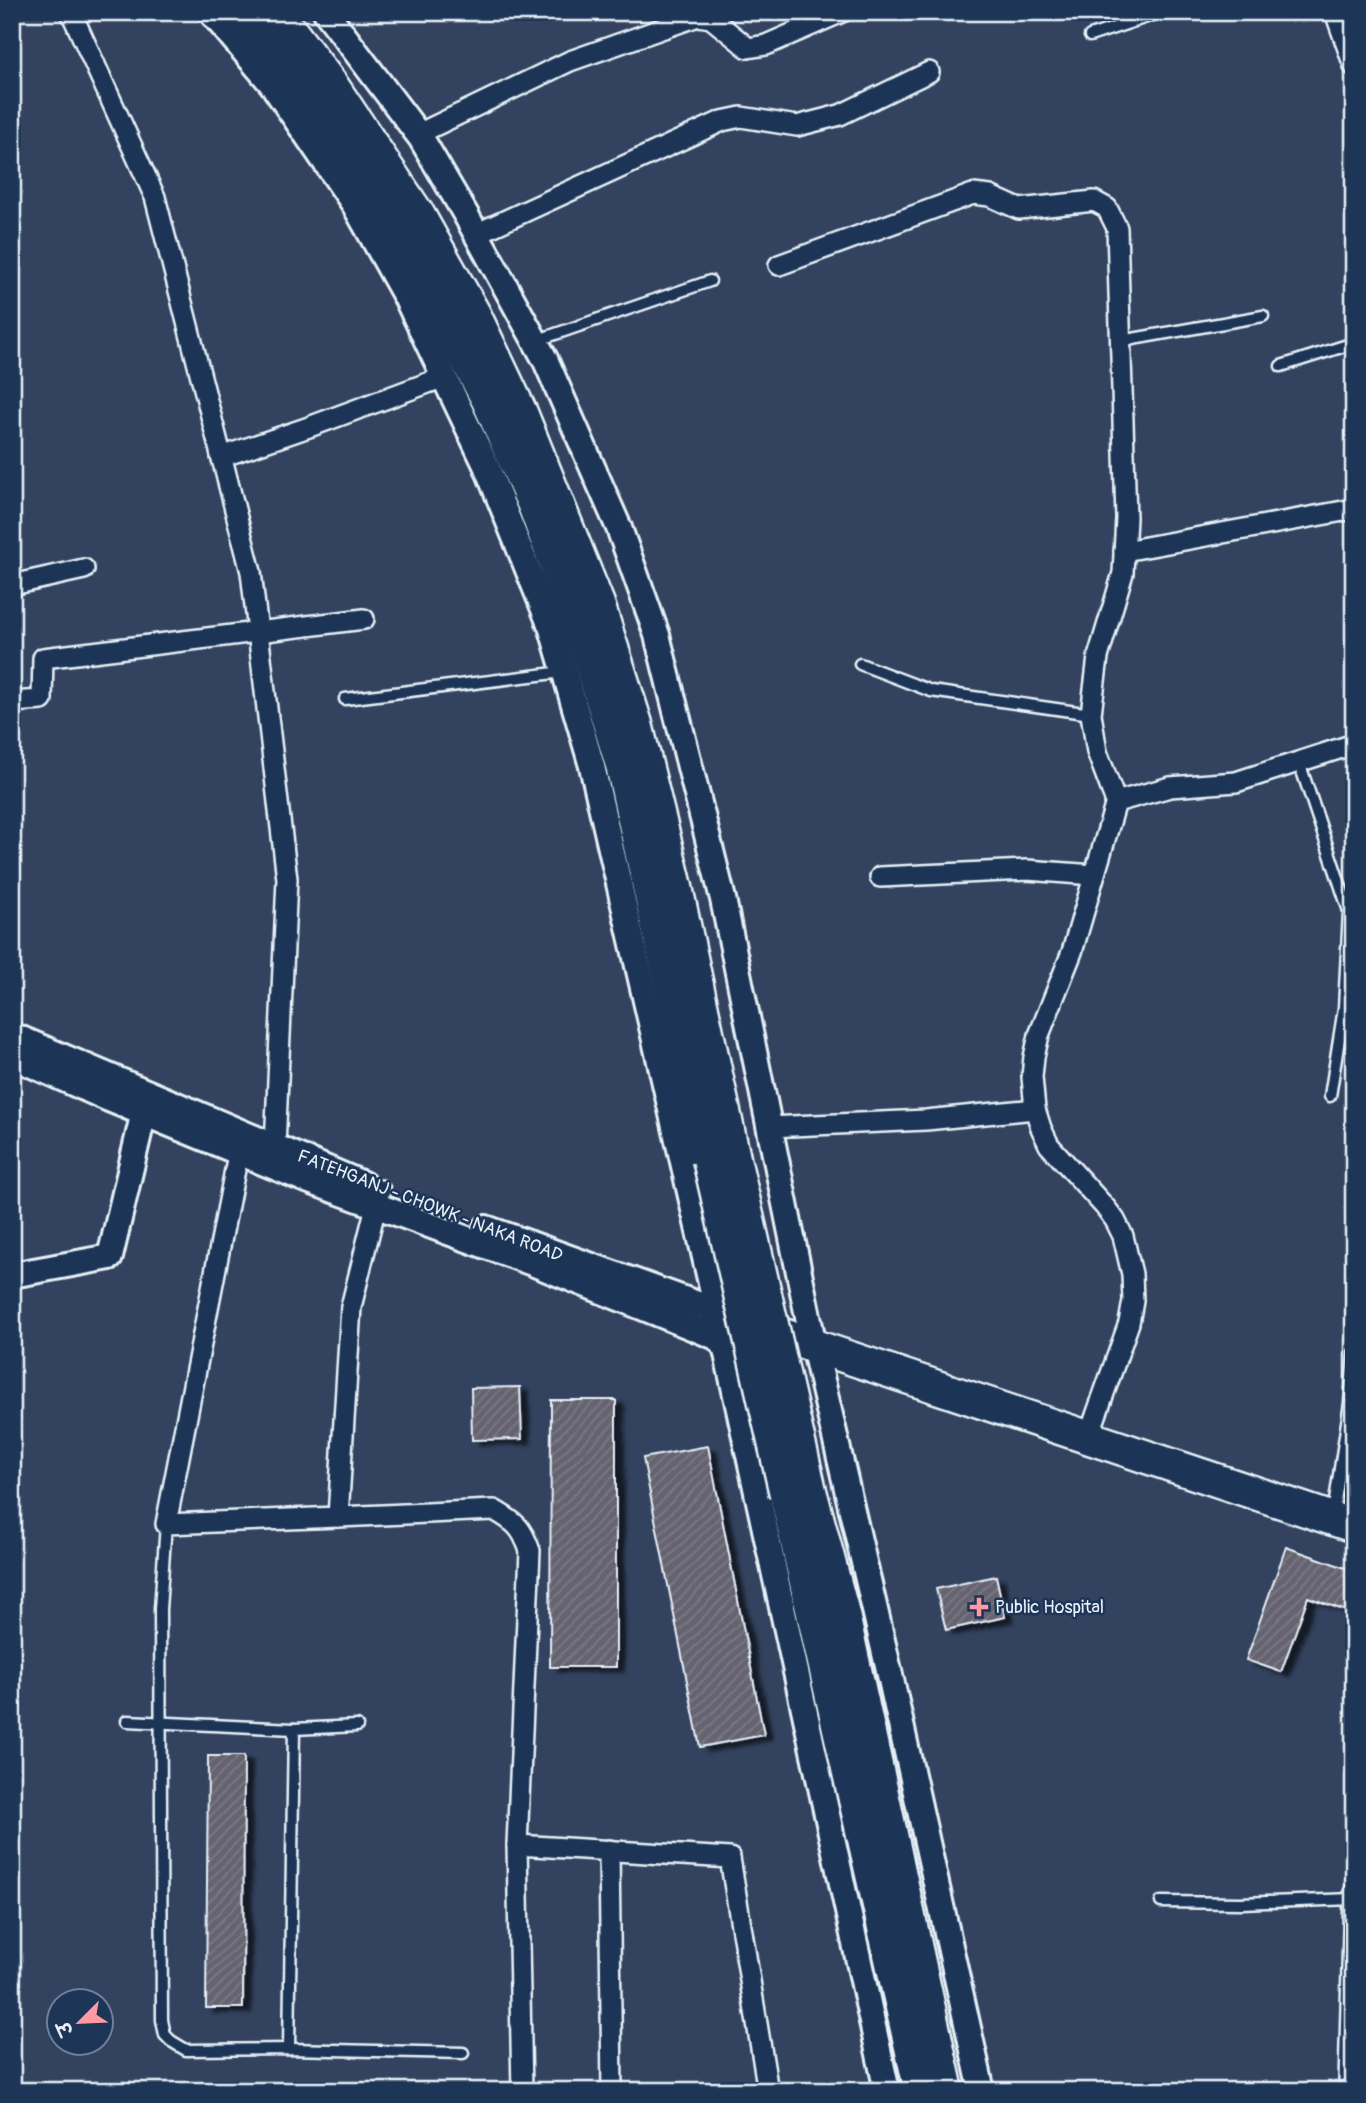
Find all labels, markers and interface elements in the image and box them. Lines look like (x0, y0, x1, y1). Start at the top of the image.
street label: FATEHGANJ - CHOWK - NAKA ROAD (294, 1145, 566, 1267)
place label: Public Hospital (995, 1596, 1104, 1619)
marker: Public Hospital (969, 1597, 989, 1617)
north arrow (46, 1988, 116, 2058)
text: उ (51, 2016, 80, 2041)

